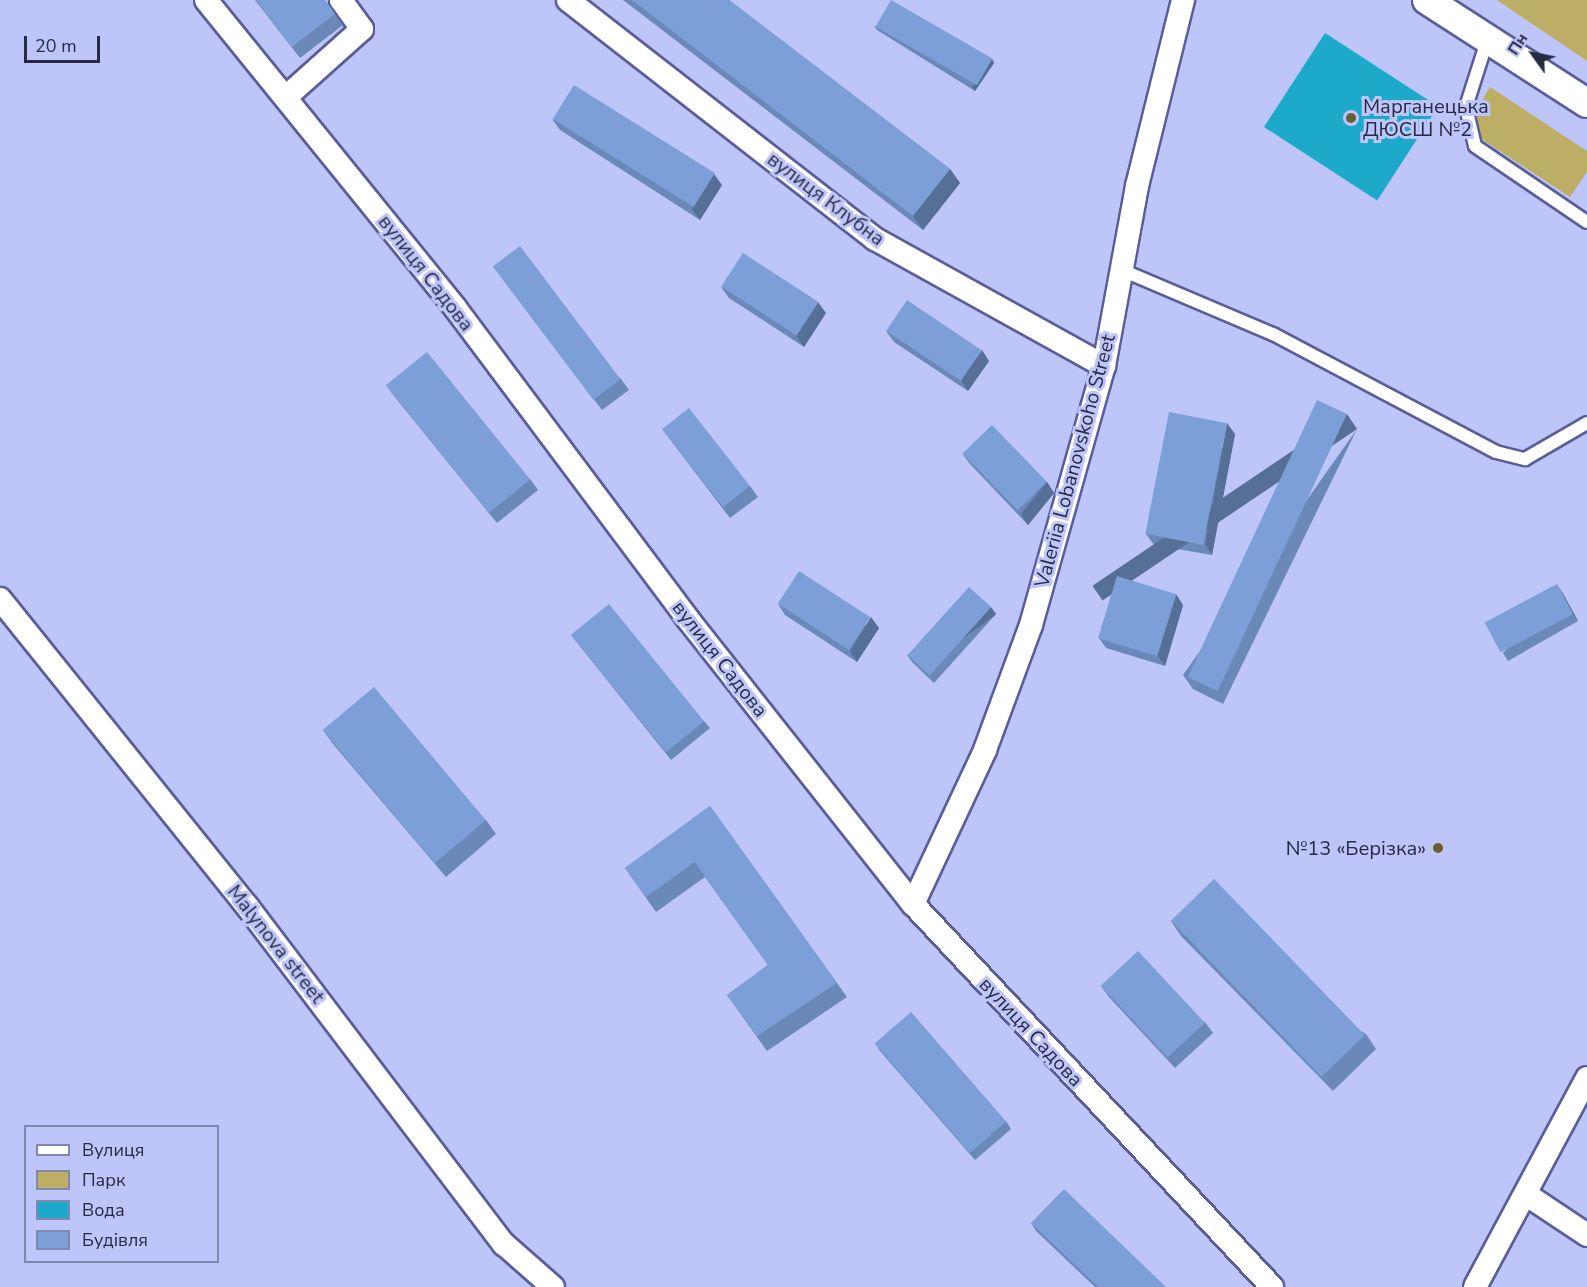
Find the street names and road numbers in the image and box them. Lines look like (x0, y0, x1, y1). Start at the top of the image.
street label: вулиця Клубна (763, 147, 889, 251)
street label: вулиця Садова (373, 210, 479, 336)
street label: Valeriia Lobanovskoho Street (1030, 332, 1120, 590)
street label: вулиця Садова (667, 596, 773, 722)
street label: Malynova street (222, 880, 330, 1008)
street label: вулиця Садова (974, 972, 1088, 1092)

